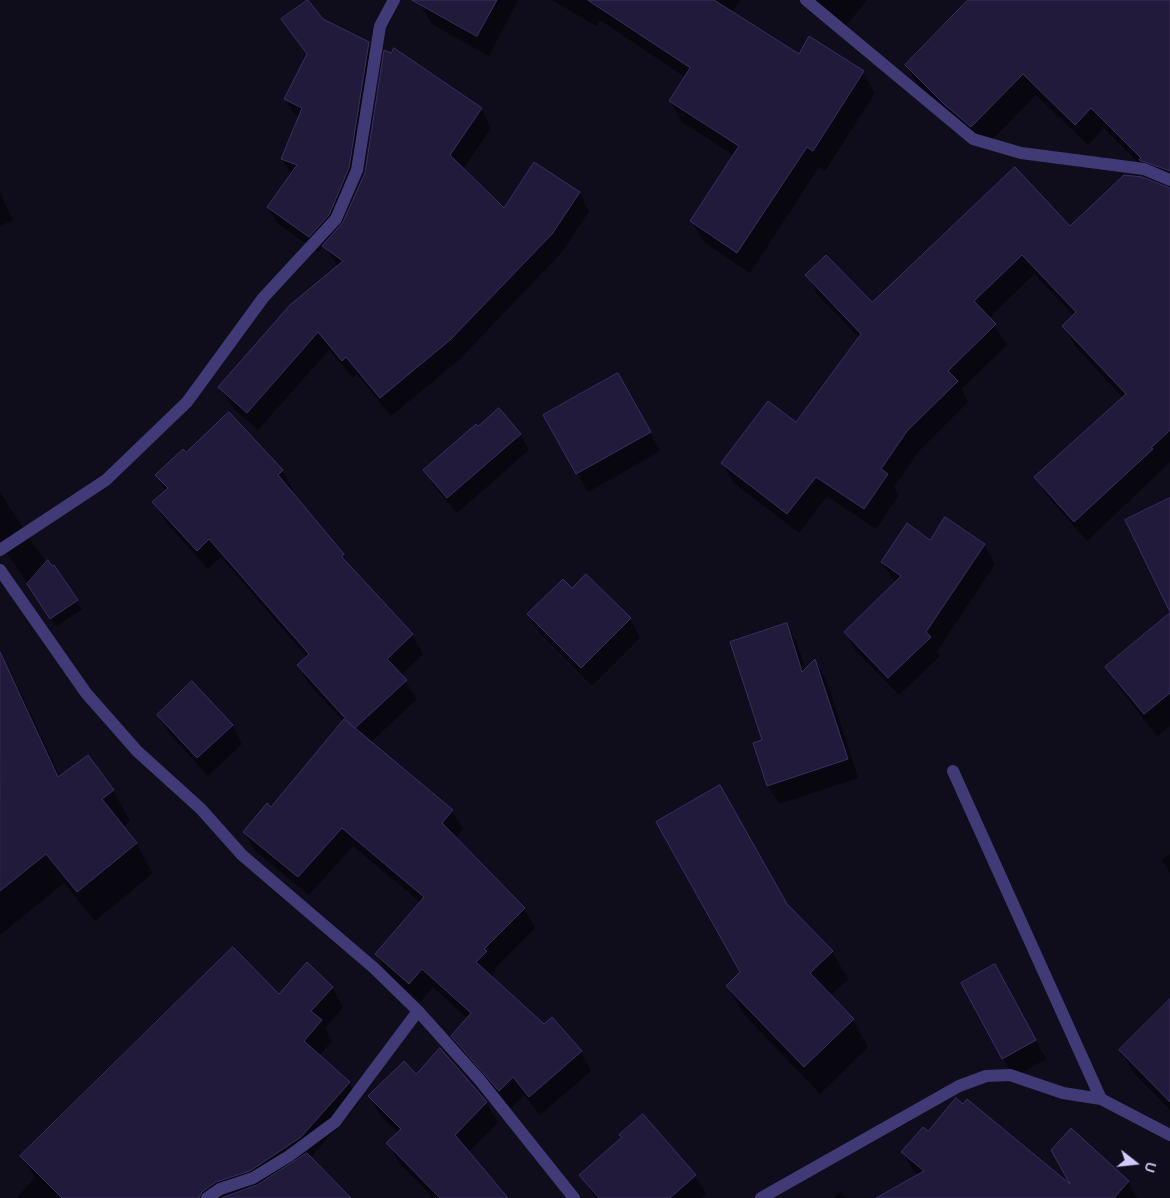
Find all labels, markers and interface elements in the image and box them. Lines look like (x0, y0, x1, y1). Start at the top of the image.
north arrow (1110, 1138, 1160, 1188)
text: U (1139, 1160, 1160, 1175)

